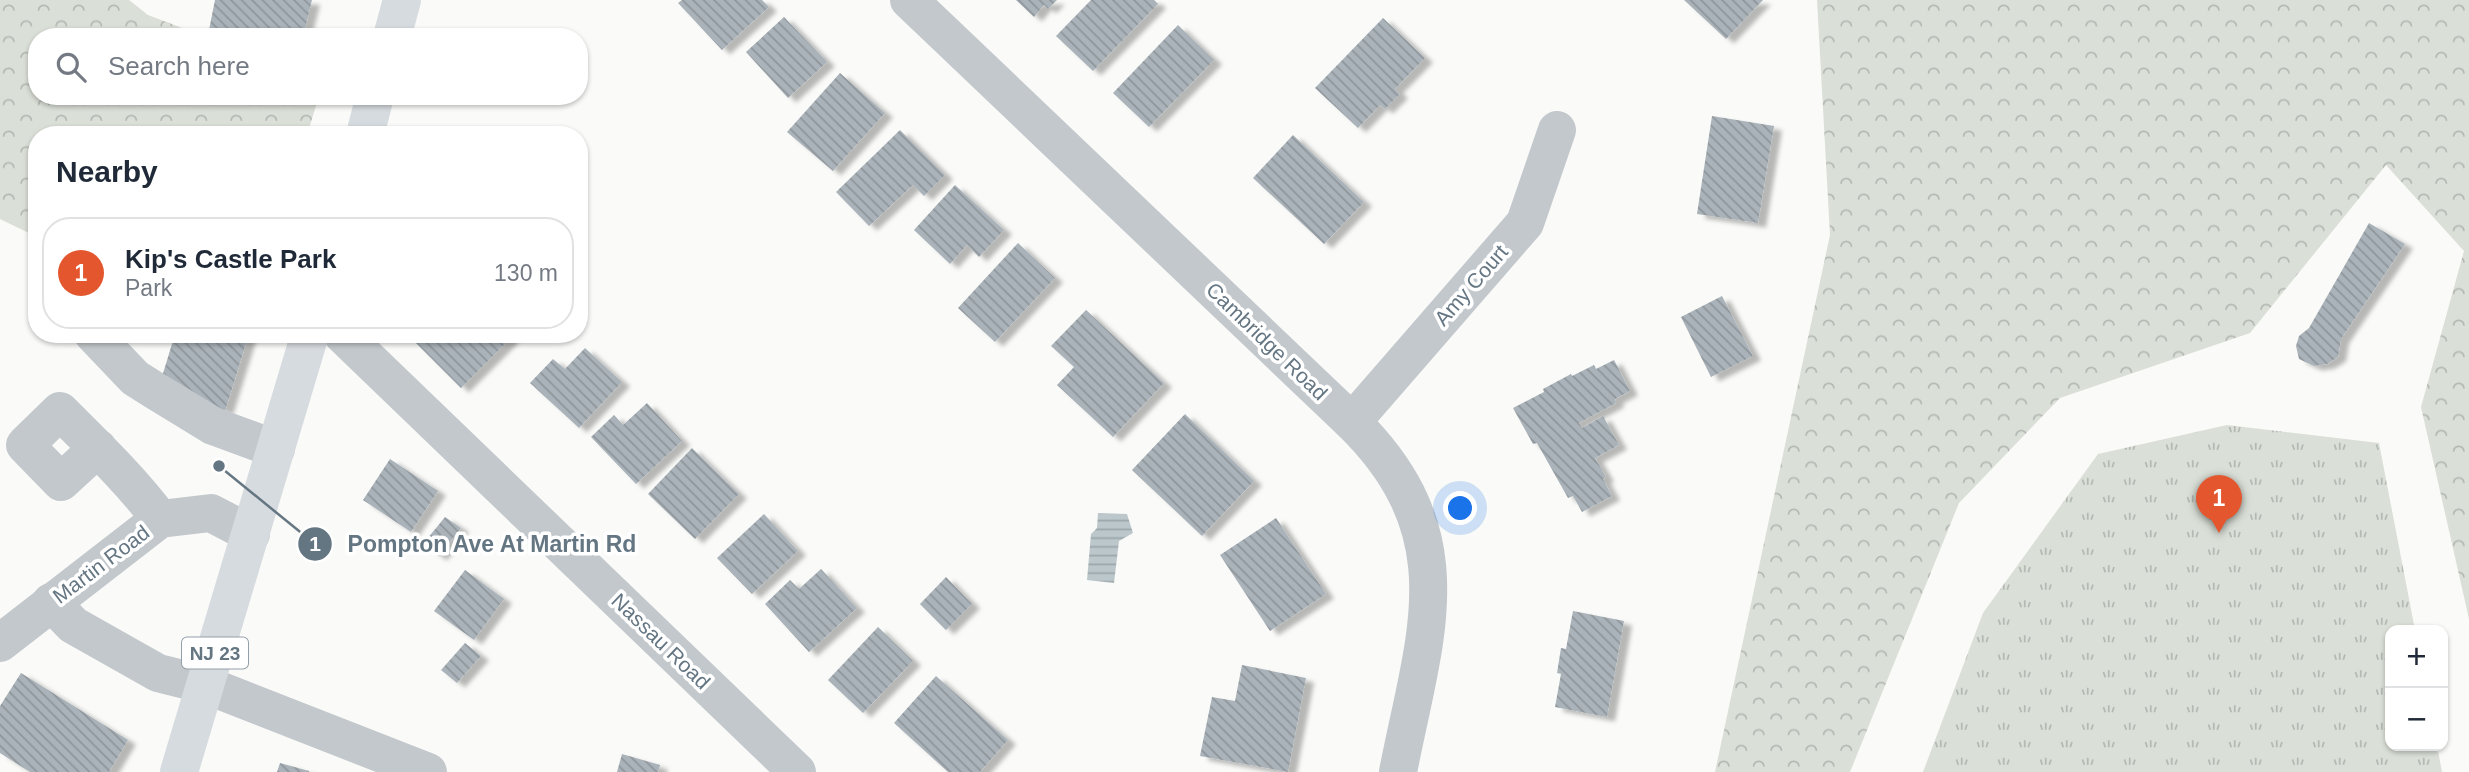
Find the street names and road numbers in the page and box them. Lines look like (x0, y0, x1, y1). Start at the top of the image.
street label: Amy Court (1430, 240, 1512, 330)
street label: Cambridge Road (1202, 278, 1332, 404)
street label: Martin Road (48, 520, 154, 608)
street label: Nassau Road (607, 589, 715, 693)
road number: NJ 23 (182, 638, 248, 668)

